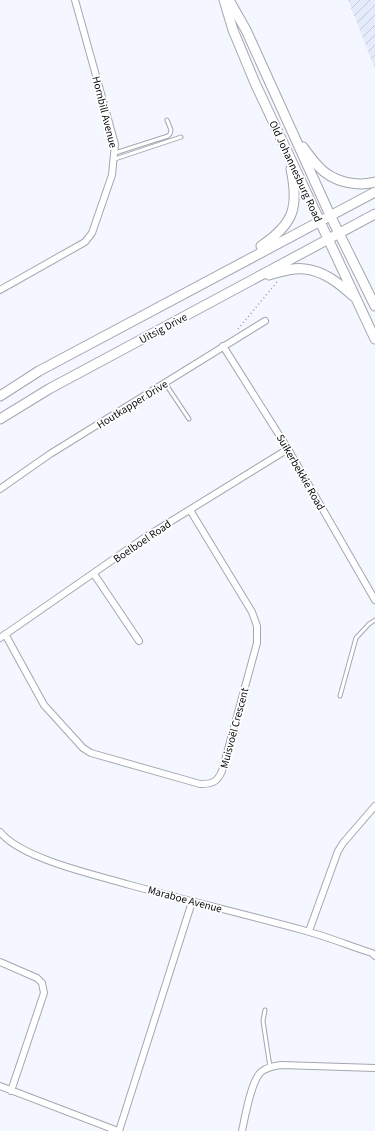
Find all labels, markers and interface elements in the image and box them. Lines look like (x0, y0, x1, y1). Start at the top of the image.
street label: Hornbill Avenue (88, 75, 121, 150)
street label: Old Johannesburg Road (265, 118, 326, 224)
street label: Uitsig Drive (137, 309, 190, 347)
street label: Houtkapper Drive (94, 376, 171, 432)
street label: Suikerbekkie Road (273, 431, 328, 513)
street label: Boelboel Road (110, 517, 174, 566)
street label: Muisvoël Crescent (217, 686, 253, 770)
street label: Maraboe Avenue (146, 882, 224, 917)

